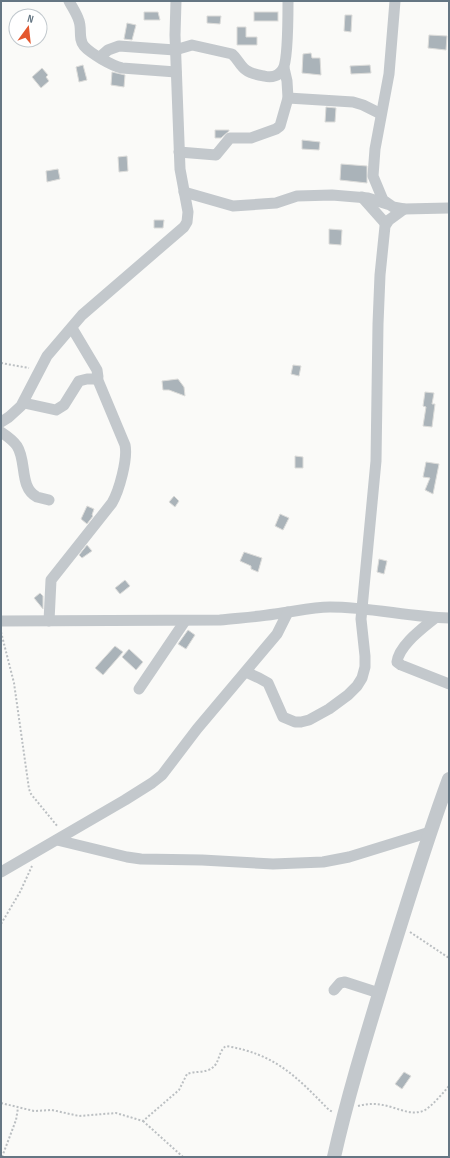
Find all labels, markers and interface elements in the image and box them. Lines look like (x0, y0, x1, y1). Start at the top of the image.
north arrow (8, 8, 48, 48)
text: N (26, 12, 35, 26)

